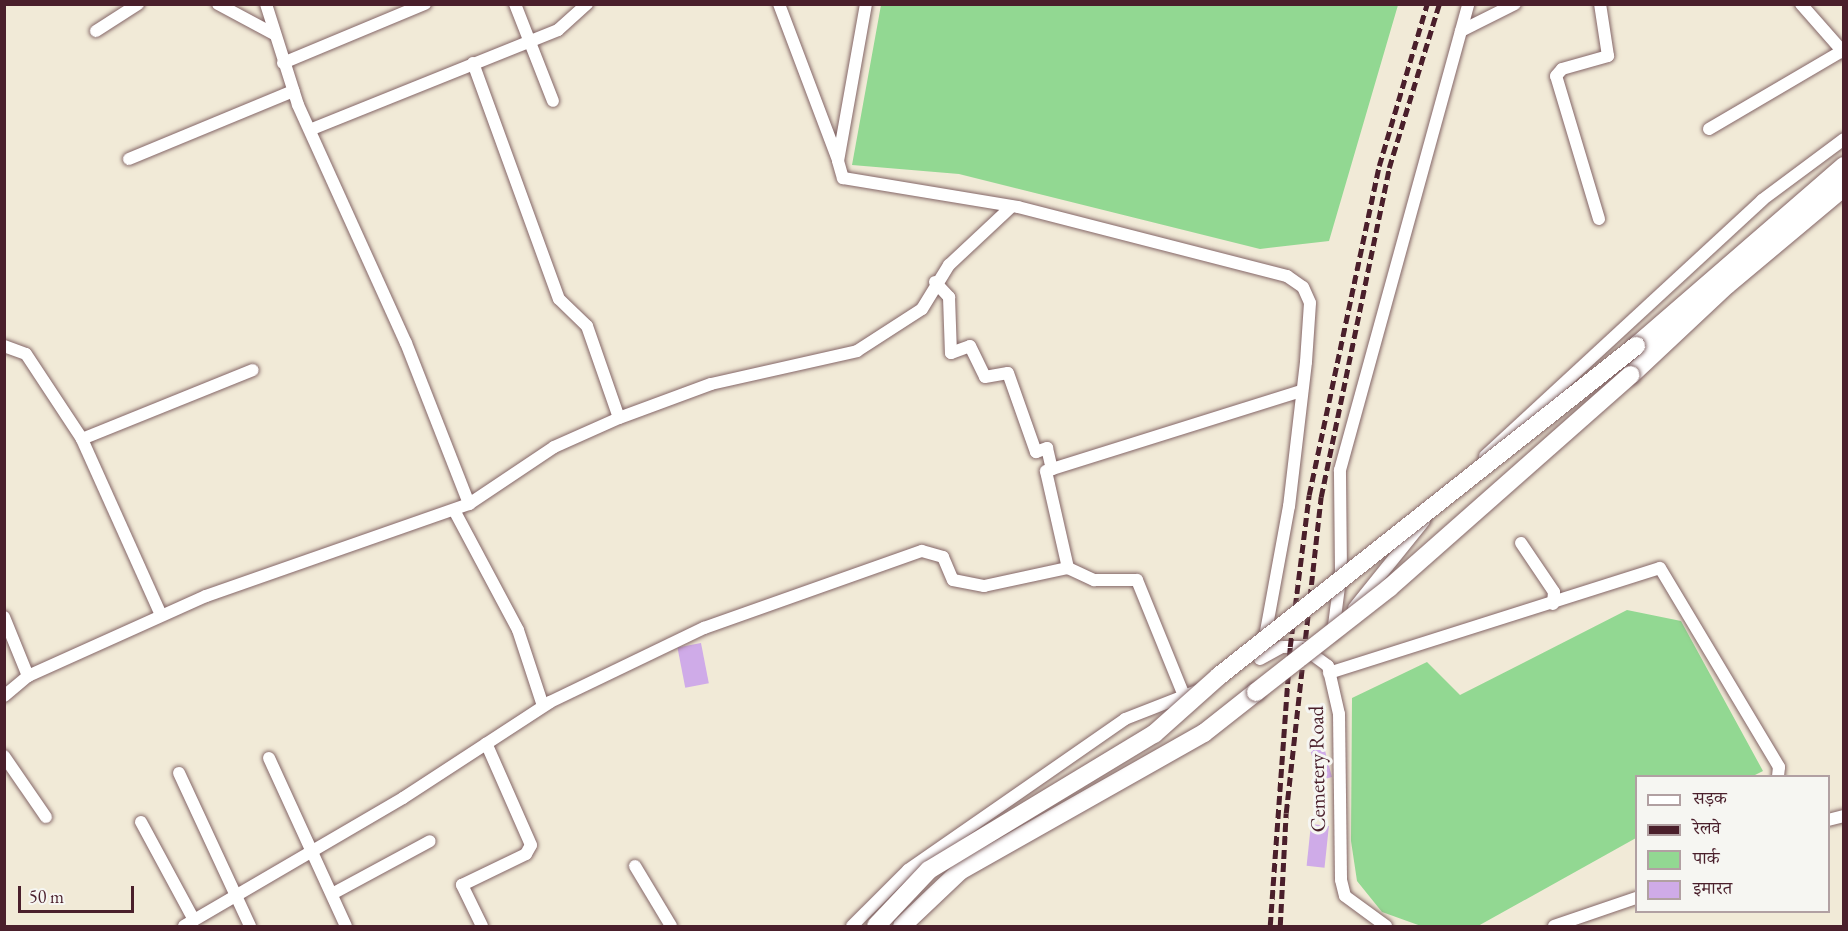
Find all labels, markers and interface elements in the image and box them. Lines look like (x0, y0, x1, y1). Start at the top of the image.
street label: Cemetery Road (1303, 705, 1331, 833)
legend (1635, 775, 1830, 913)
text: सड़क (1693, 786, 1727, 809)
text: रेलवे (1693, 816, 1721, 839)
text: पार्क (1693, 846, 1720, 869)
scale bar (21, 874, 136, 912)
text: इमारत (1693, 876, 1732, 899)
text: 50 m (29, 885, 64, 908)

